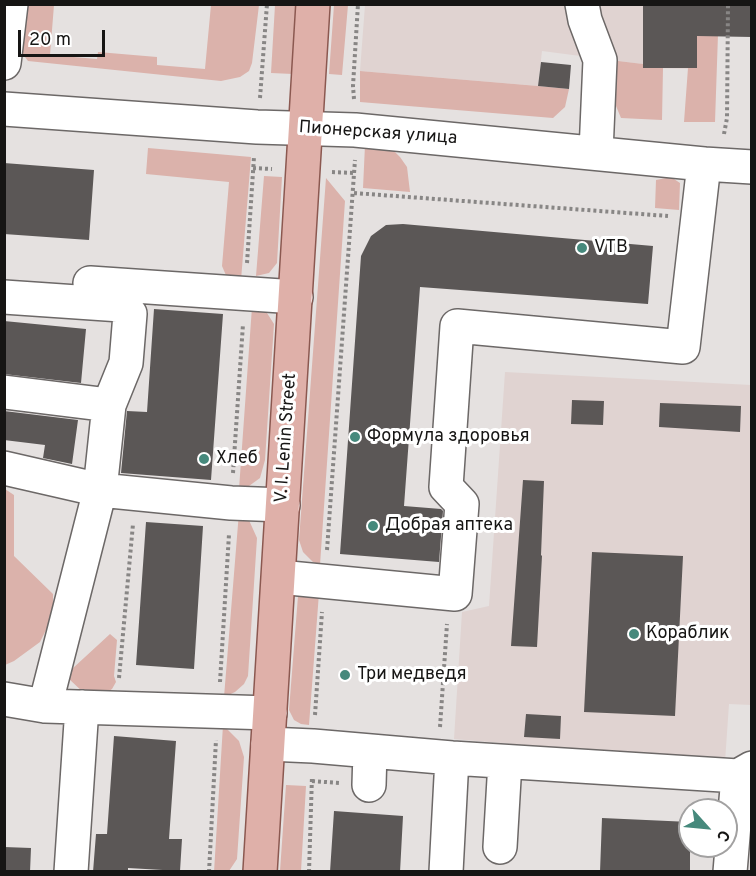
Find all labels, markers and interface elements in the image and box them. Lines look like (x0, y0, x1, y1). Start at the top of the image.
scale bar (21, 18, 108, 56)
text: 20 m (29, 29, 71, 52)
street label: Пионерская улица (298, 118, 458, 150)
place label: VTB (594, 237, 628, 259)
marker: VTB (575, 241, 589, 255)
street label: V. I. Lenin Street (272, 372, 302, 504)
place label: Формула здоровья (367, 426, 530, 448)
marker: Формула здоровья (348, 430, 362, 444)
place label: Хлеб (216, 448, 258, 470)
marker: Хлеб (197, 452, 211, 466)
place label: Добрая аптека (385, 515, 513, 537)
marker: Добрая аптека (366, 519, 380, 533)
place label: Кораблик (646, 623, 730, 645)
marker: Кораблик (627, 627, 641, 641)
place label: Три медведя (357, 664, 467, 686)
marker: Три медведя (338, 668, 352, 682)
north arrow (678, 798, 738, 858)
text: С (711, 826, 733, 844)

